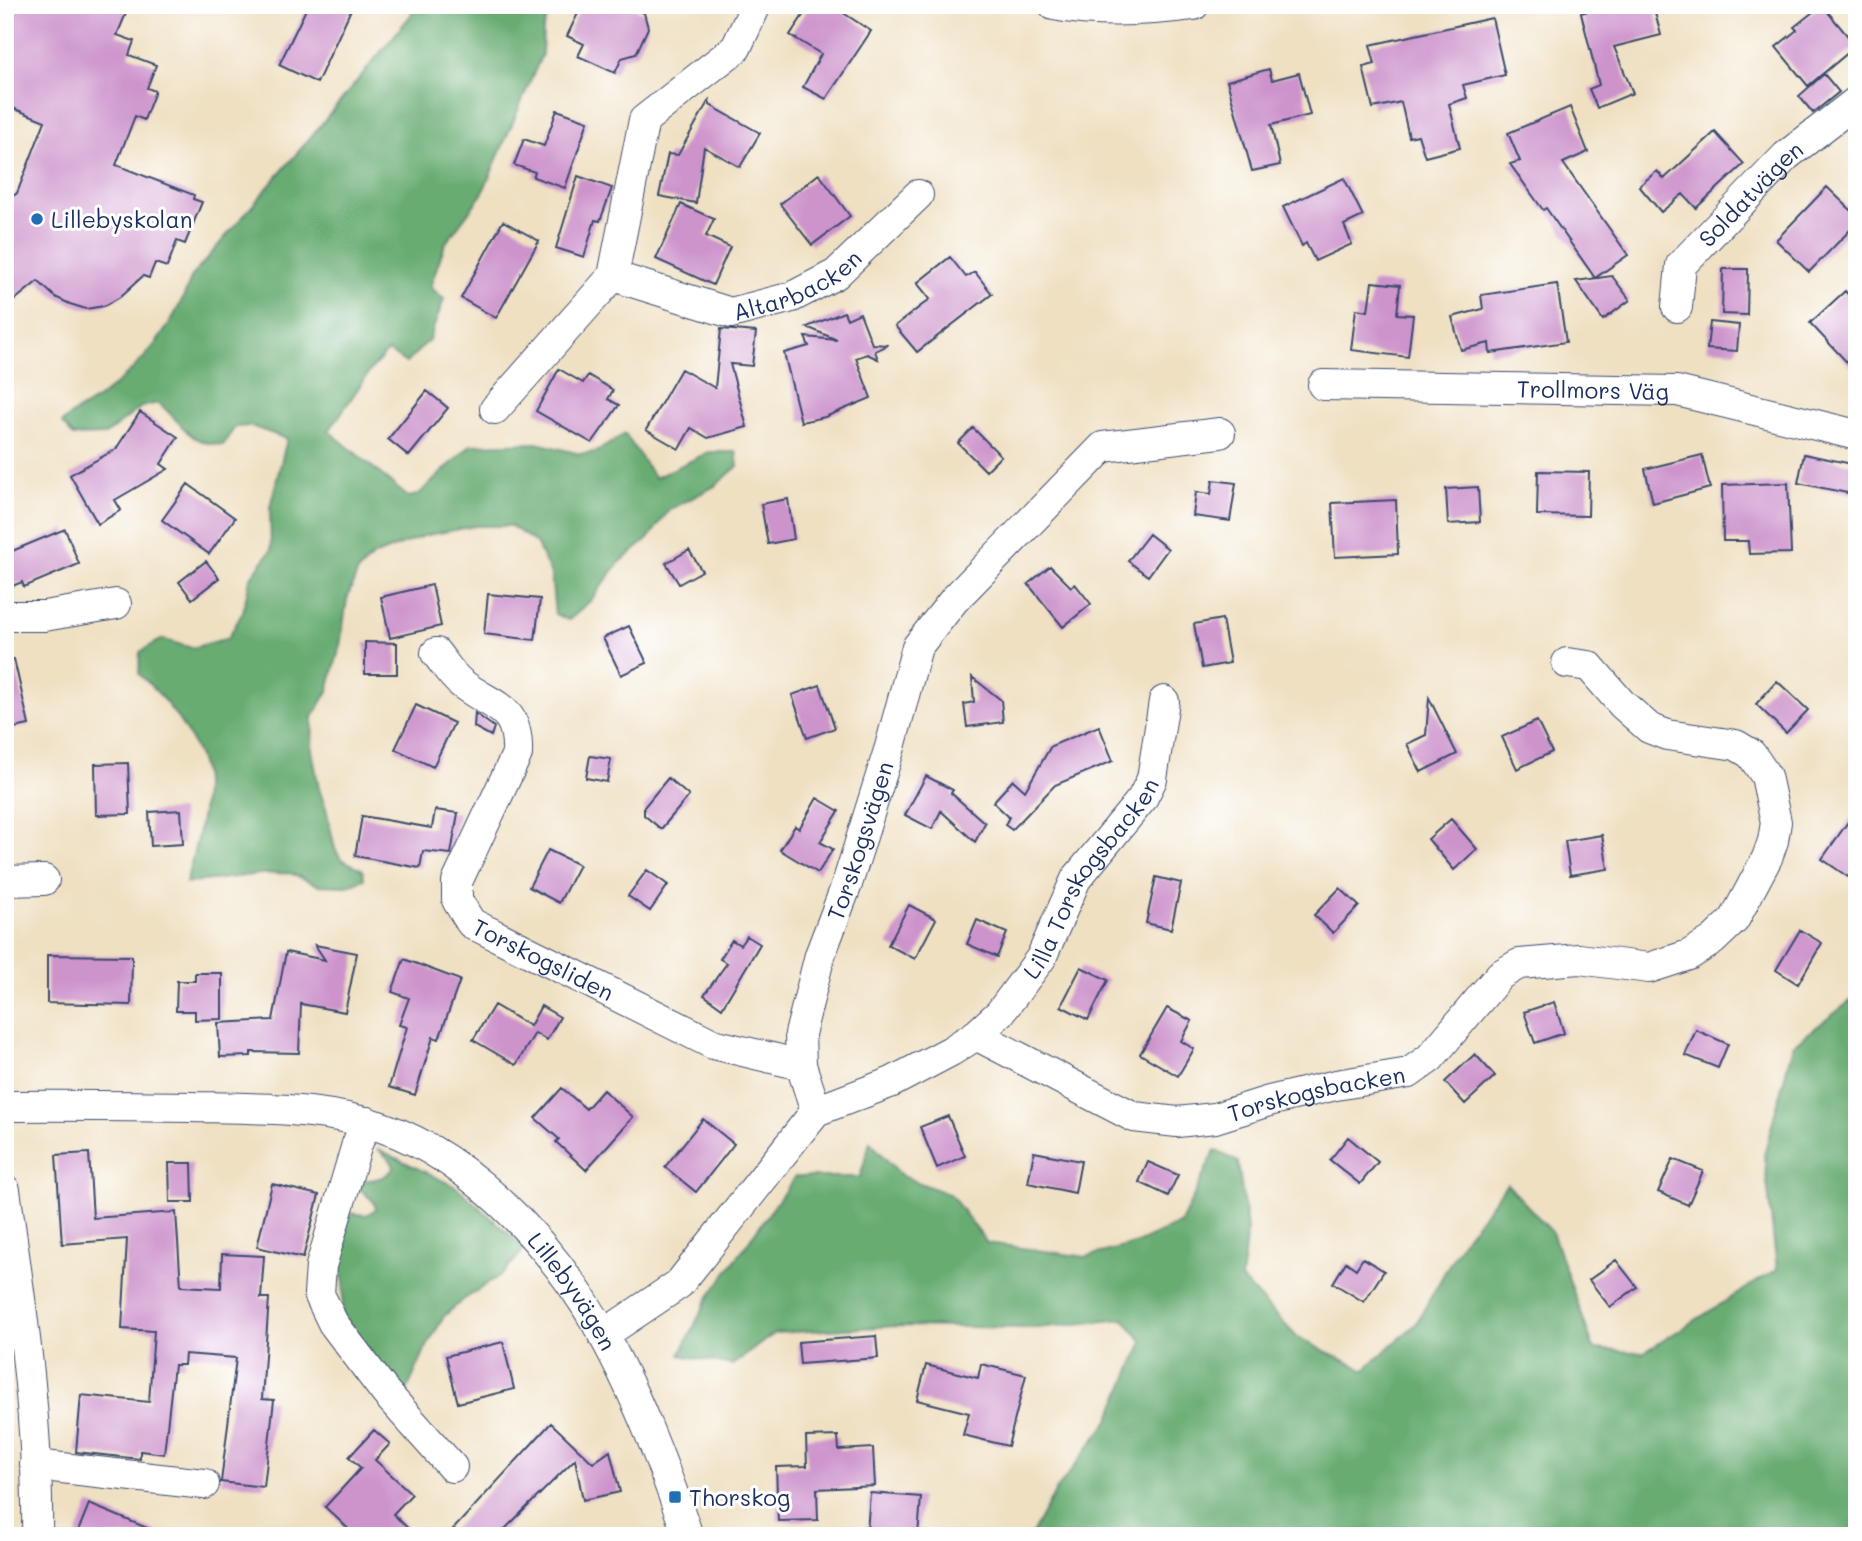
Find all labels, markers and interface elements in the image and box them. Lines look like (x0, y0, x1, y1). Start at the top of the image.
street label: Soldatvägen (1692, 134, 1809, 253)
place label: Lillebyskolan (51, 204, 192, 234)
marker: Lillebyskolan (29, 211, 45, 227)
street label: Altarbacken (730, 243, 868, 327)
street label: Trollmors Väg (1517, 373, 1669, 406)
street label: Torskogsvägen (820, 757, 900, 924)
street label: Lilla Torskogsbacken (1016, 773, 1165, 985)
street label: Torskogsliden (468, 911, 619, 1007)
street label: Torskogsbacken (1224, 1059, 1407, 1128)
street label: Lillebyvägen (521, 1226, 624, 1355)
place label: Thorskog (689, 1482, 790, 1512)
marker: Thorskog (667, 1489, 683, 1505)

